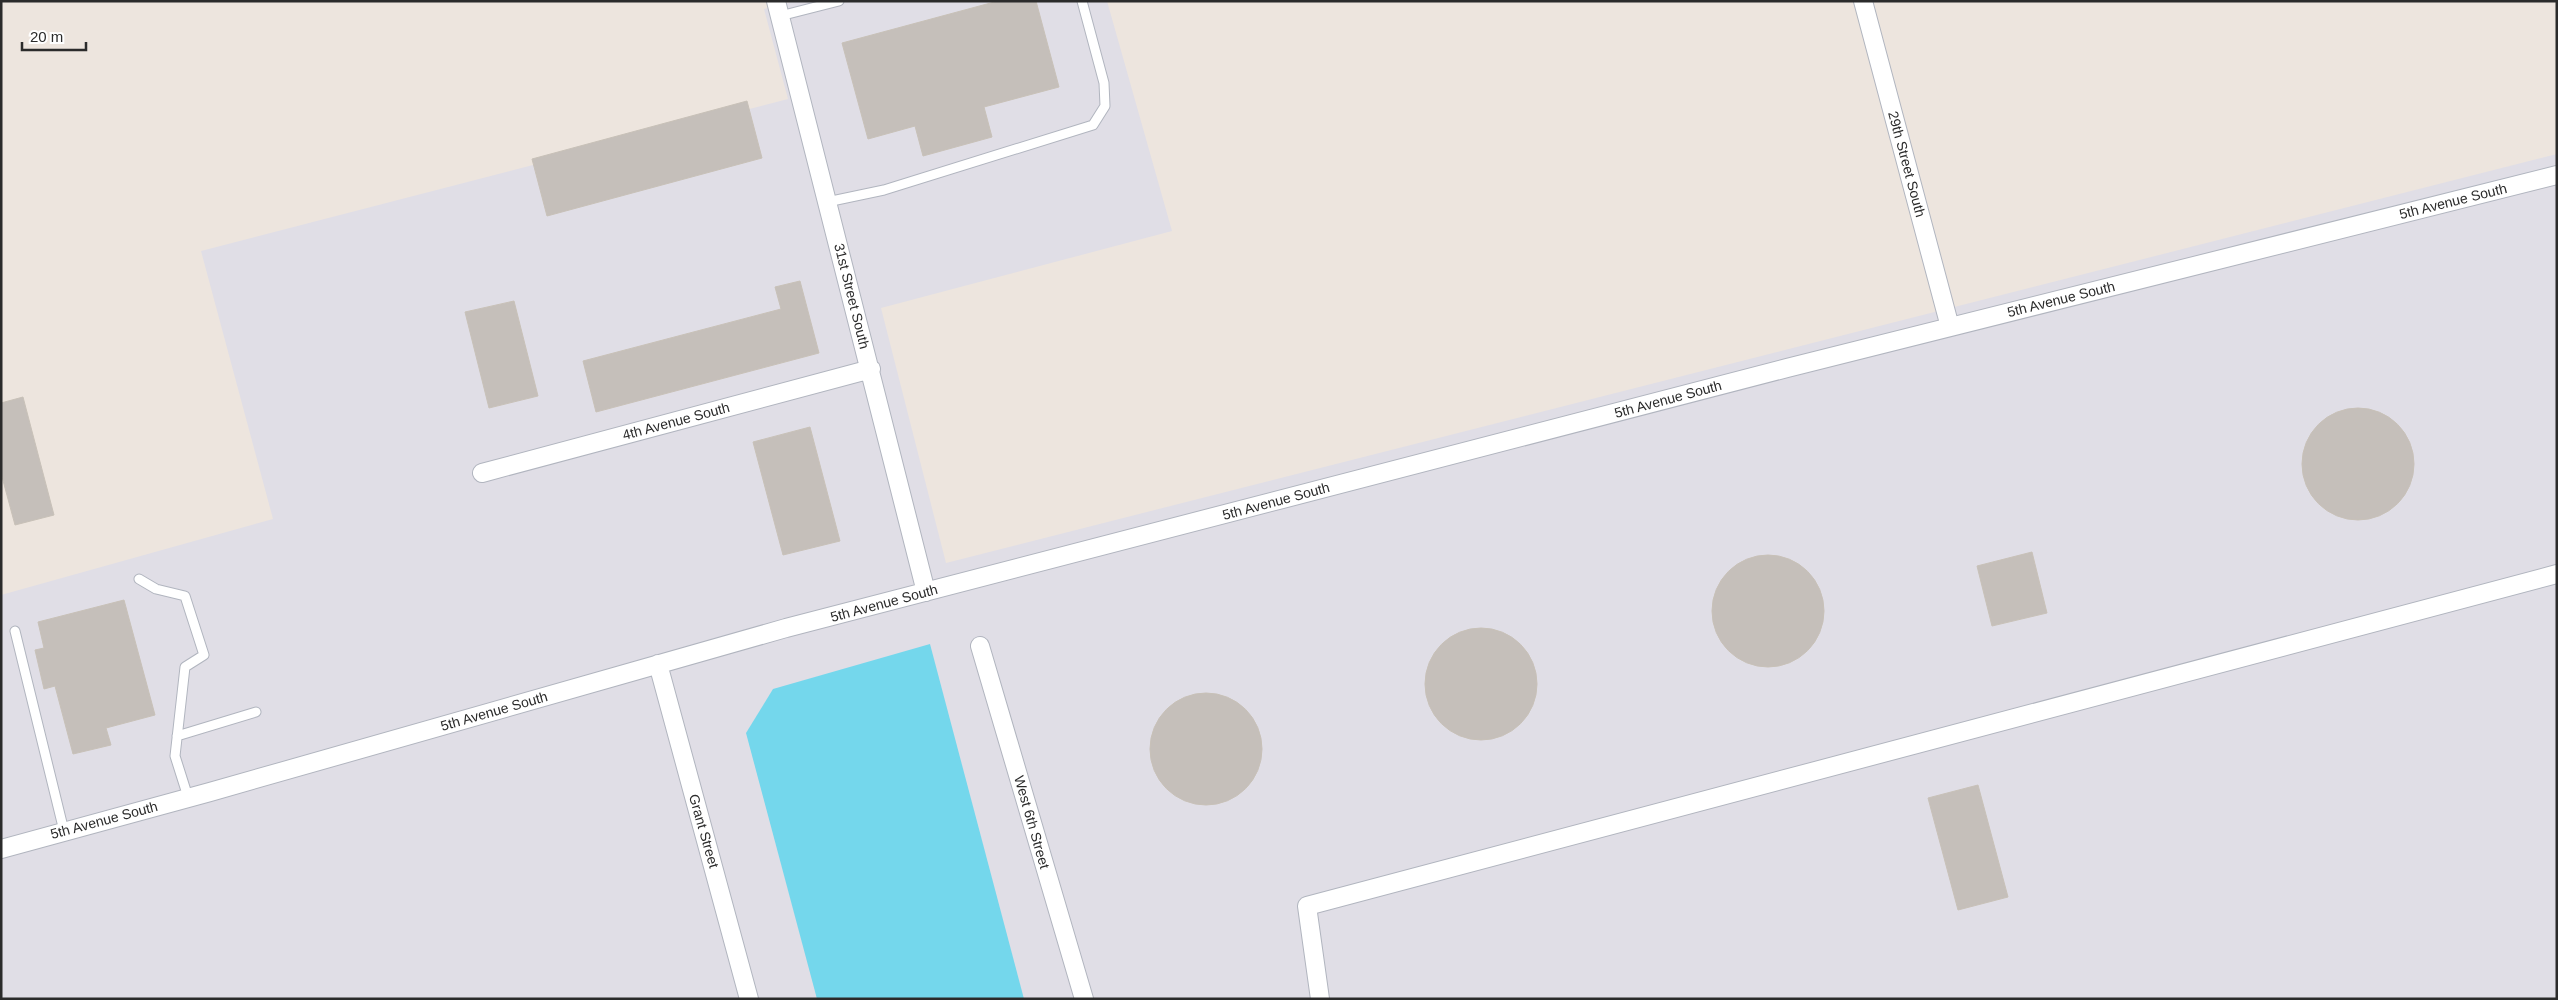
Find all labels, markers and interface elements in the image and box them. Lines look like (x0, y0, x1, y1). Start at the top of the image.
scale bar (22, 20, 86, 52)
text: 20 m (30, 28, 63, 45)
street label: 29th Street South (1885, 109, 1929, 219)
street label: 5th Avenue South (2398, 180, 2508, 222)
street label: 31st Street South (831, 242, 873, 350)
street label: 5th Avenue South (2006, 278, 2116, 320)
street label: 5th Avenue South (1613, 377, 1723, 421)
street label: 4th Avenue South (621, 399, 731, 443)
street label: 5th Avenue South (1221, 479, 1331, 523)
street label: 5th Avenue South (829, 581, 939, 625)
street label: 5th Avenue South (439, 688, 549, 734)
street label: West 6th Street (1011, 774, 1053, 871)
street label: Grant Street (686, 792, 722, 870)
street label: 5th Avenue South (49, 798, 159, 842)

